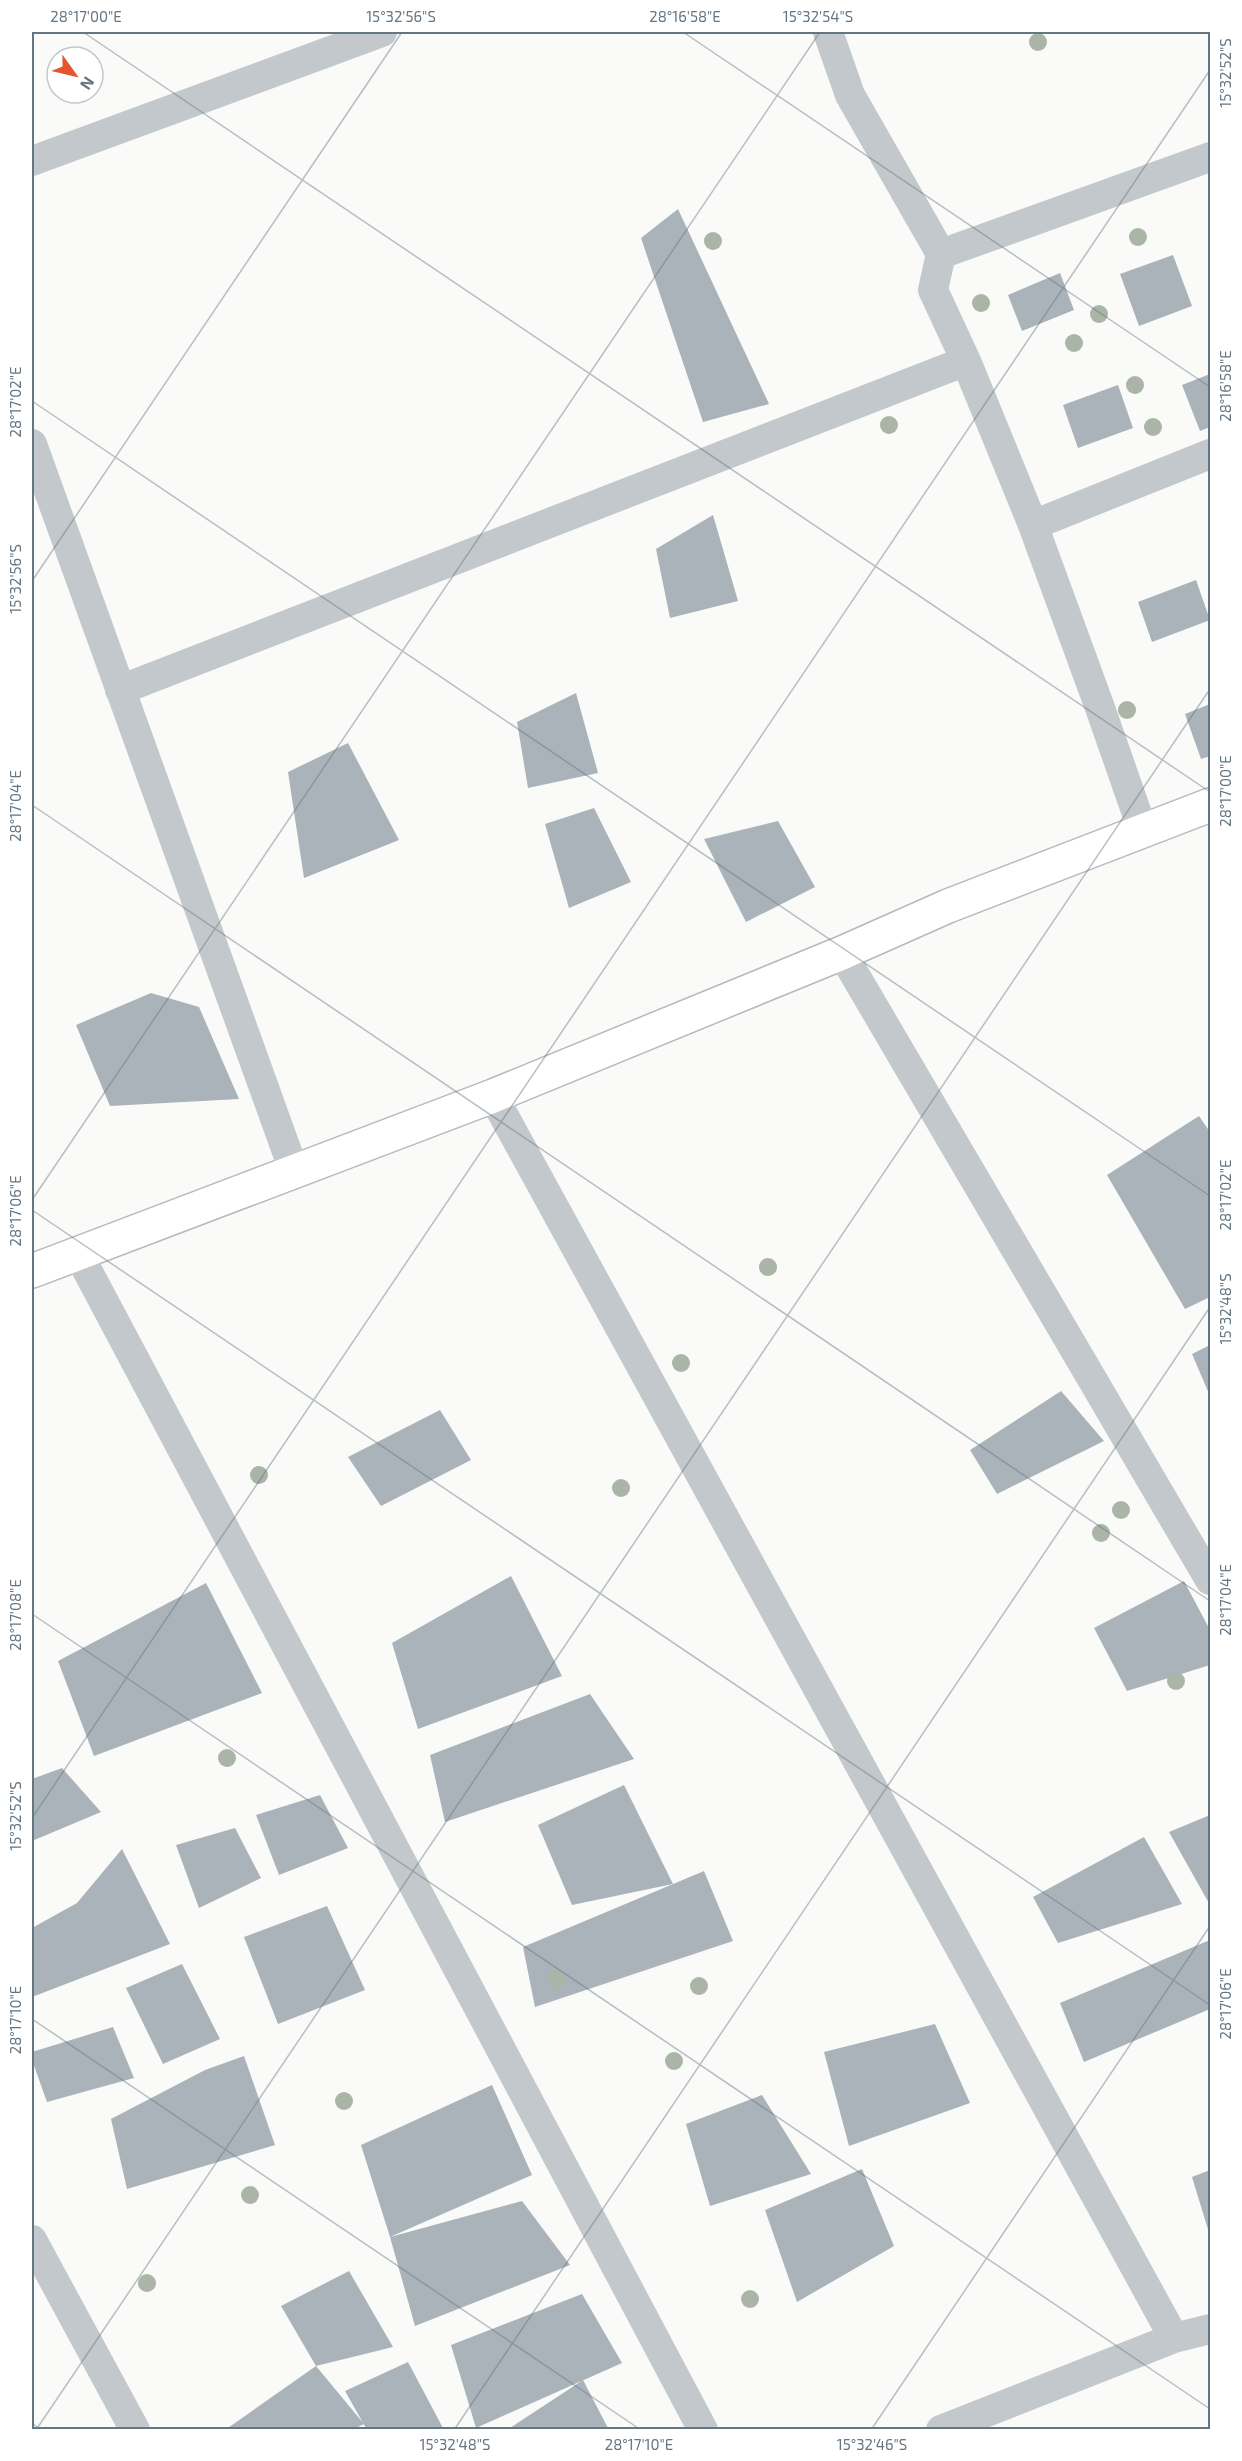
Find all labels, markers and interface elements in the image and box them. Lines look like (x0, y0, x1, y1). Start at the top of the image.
text: 28°17'00"E (50, 7, 122, 25)
text: 15°32'56"S (366, 7, 436, 25)
text: 28°16'58"E (649, 7, 721, 25)
text: 15°32'54"S (783, 7, 853, 25)
text: 15°32'52"S (1216, 38, 1234, 108)
north arrow (45, 45, 105, 105)
text: N (77, 74, 99, 94)
text: 28°16'58"E (1216, 350, 1234, 422)
text: 28°17'02"E (6, 367, 24, 437)
text: 15°32'56"S (6, 544, 24, 614)
text: 28°17'00"E (1216, 755, 1234, 827)
text: 28°17'04"E (6, 770, 24, 842)
text: 28°17'02"E (1216, 1160, 1234, 1230)
text: 28°17'06"E (6, 1175, 24, 1247)
text: 15°32'48"S (1216, 1273, 1234, 1345)
text: 28°17'04"E (1216, 1564, 1234, 1636)
text: 28°17'08"E (6, 1579, 24, 1651)
text: 15°32'52"S (6, 1781, 24, 1851)
text: 28°17'06"E (1216, 1968, 1234, 2040)
text: 28°17'10"E (6, 1986, 24, 2054)
text: 15°32'48"S (419, 2435, 491, 2453)
text: 28°17'10"E (605, 2435, 673, 2453)
text: 15°32'46"S (837, 2435, 907, 2453)

